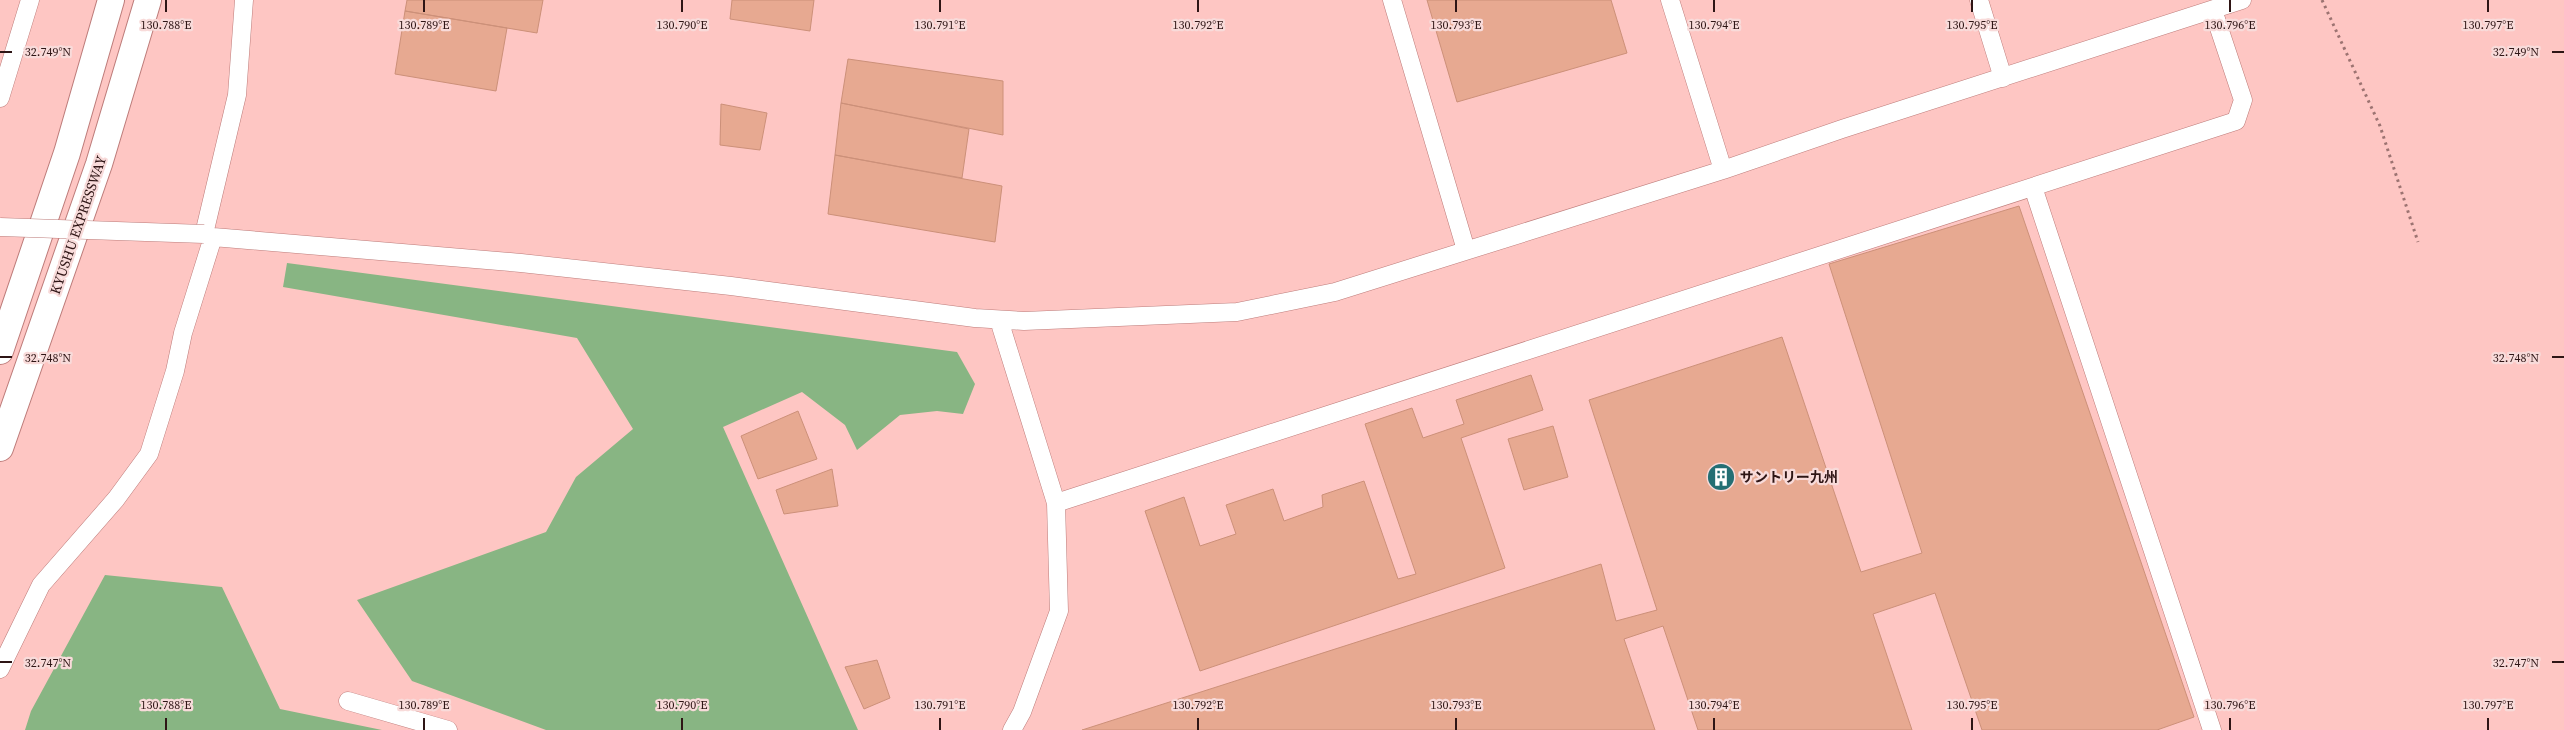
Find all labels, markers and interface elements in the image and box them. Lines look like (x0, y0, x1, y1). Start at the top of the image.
text: 130.788°E (141, 17, 191, 33)
text: 130.789°E (399, 17, 449, 33)
text: 130.790°E (657, 17, 707, 33)
text: 130.791°E (915, 17, 965, 33)
text: 130.792°E (1173, 17, 1223, 33)
text: 130.793°E (1431, 17, 1481, 33)
text: 130.794°E (1689, 17, 1739, 33)
text: 130.795°E (1947, 17, 1997, 33)
text: 130.796°E (2205, 17, 2255, 33)
text: 130.797°E (2463, 17, 2513, 33)
text: 32.749°N (25, 44, 71, 60)
text: 32.749°N (2493, 44, 2539, 60)
street label: KYUSHU EXPRESSWAY (45, 153, 111, 297)
text: 32.748°N (25, 350, 71, 366)
text: 32.748°N (2493, 350, 2539, 366)
building icon: サントリー九州 (1706, 462, 1736, 492)
place label: サントリー九州 (1740, 467, 1838, 487)
text: 32.747°N (25, 655, 71, 671)
text: 32.747°N (2493, 655, 2539, 671)
text: 130.788°E (141, 697, 191, 713)
text: 130.789°E (399, 697, 449, 713)
text: 130.790°E (657, 697, 707, 713)
text: 130.791°E (915, 697, 965, 713)
text: 130.792°E (1173, 697, 1223, 713)
text: 130.793°E (1431, 697, 1481, 713)
text: 130.794°E (1689, 697, 1739, 713)
text: 130.795°E (1947, 697, 1997, 713)
text: 130.796°E (2205, 697, 2255, 713)
text: 130.797°E (2463, 697, 2513, 713)

